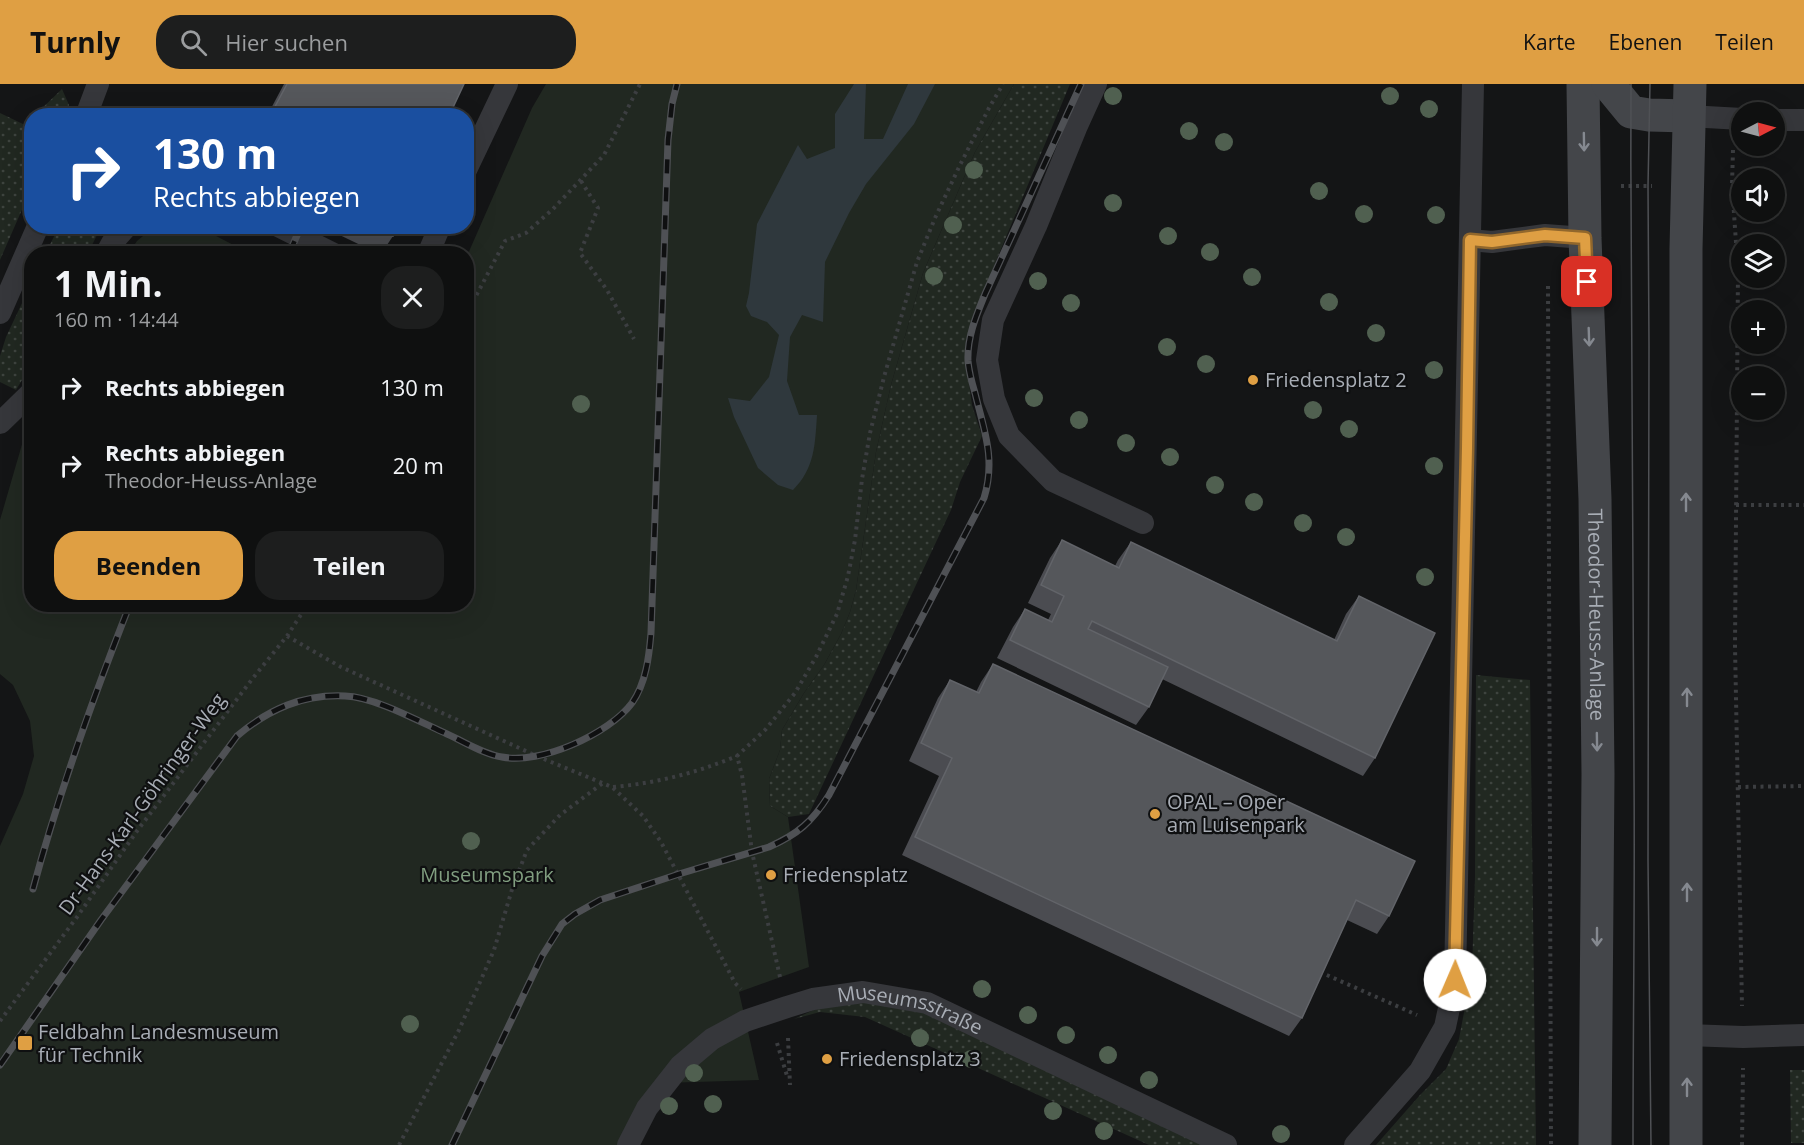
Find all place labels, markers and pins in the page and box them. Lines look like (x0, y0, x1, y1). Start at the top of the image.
pin (1561, 256, 1612, 307)
place label: Friedensplatz 2 (1265, 366, 1407, 393)
marker: Friedensplatz 2 (1246, 373, 1260, 387)
place label: OPAL – Oper am Luisenpark (1167, 788, 1305, 838)
marker: OPAL – Oper am Luisenpark (1148, 807, 1162, 821)
place label: Friedensplatz (783, 861, 908, 888)
marker: Friedensplatz (764, 868, 778, 882)
place label: Feldbahn Landesmuseum für Technik (38, 1018, 279, 1068)
marker: Feldbahn Landesmuseum für Technik (16, 1034, 34, 1052)
place label: Friedensplatz 3 (839, 1045, 981, 1072)
marker: Friedensplatz 3 (820, 1052, 834, 1066)

